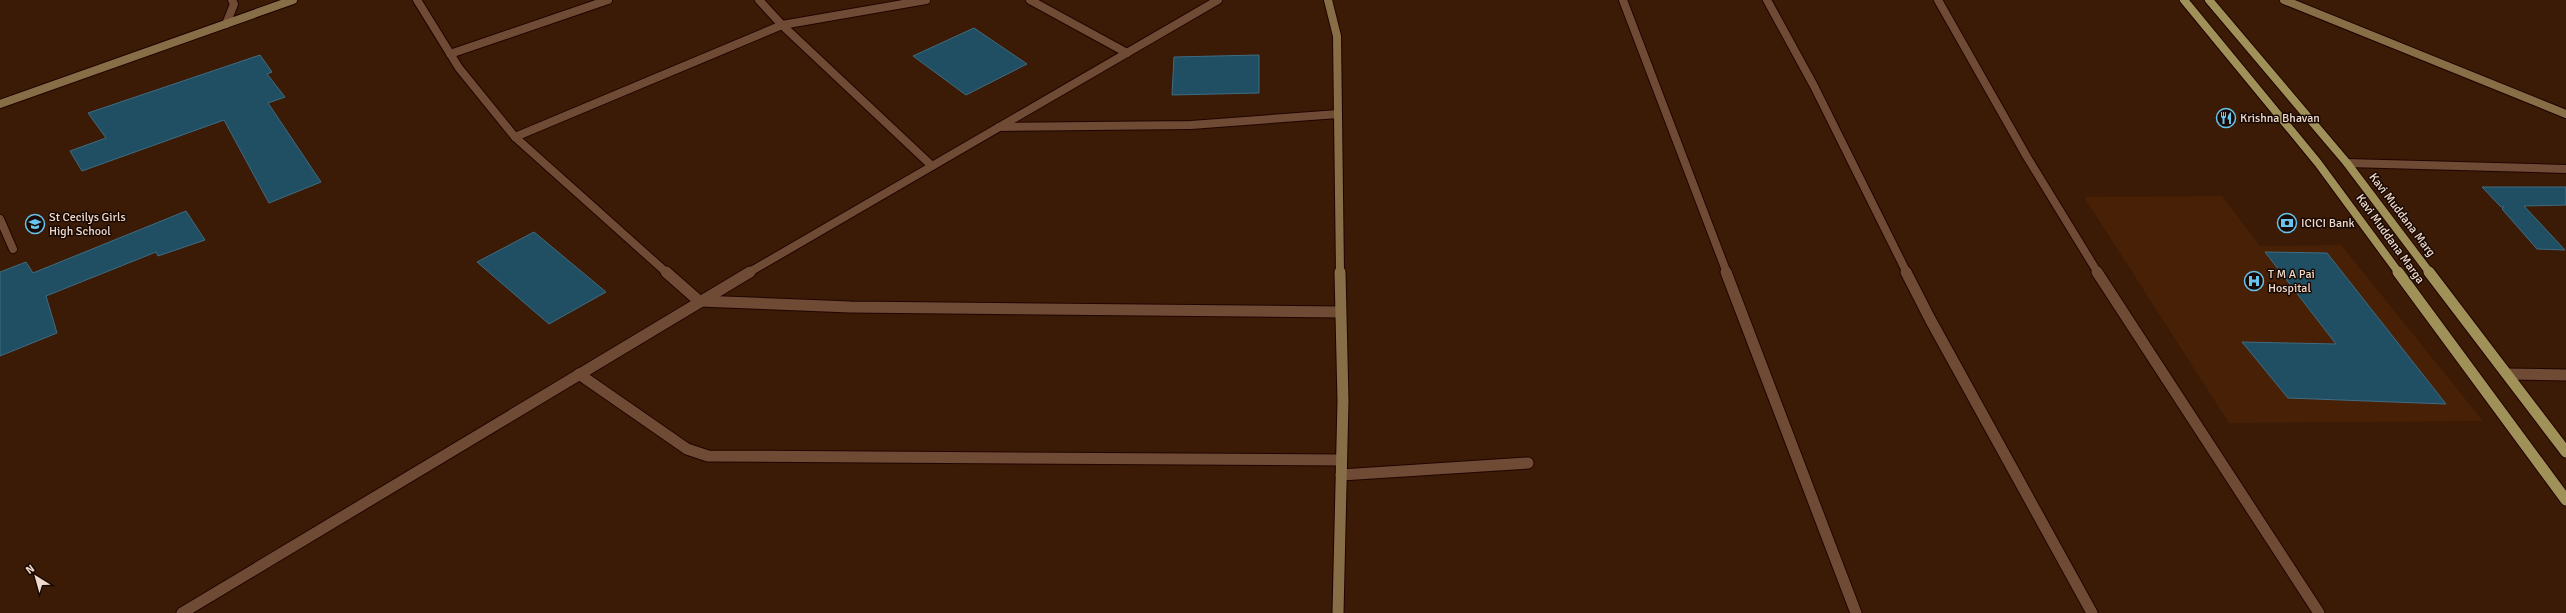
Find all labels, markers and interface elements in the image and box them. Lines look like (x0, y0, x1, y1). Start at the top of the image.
restaurant icon: Krishna Bhavan (2215, 107, 2237, 129)
place label: Krishna Bhavan (2240, 111, 2320, 126)
street label: Kavi Muddana Marg (2366, 170, 2438, 260)
street label: Kavi Muddana Marga (2352, 191, 2428, 287)
place label: St Cecilys Girls High School (49, 210, 126, 239)
bank icon: ICICI Bank (2276, 212, 2298, 234)
school or university icon: St Cecilys Girls High School (24, 213, 46, 235)
place label: ICICI Bank (2301, 216, 2355, 231)
place label: T M A Pai Hospital (2268, 267, 2315, 296)
hospital icon: T M A Pai Hospital (2243, 270, 2265, 292)
north arrow (16, 557, 56, 597)
text: N (23, 562, 37, 577)

